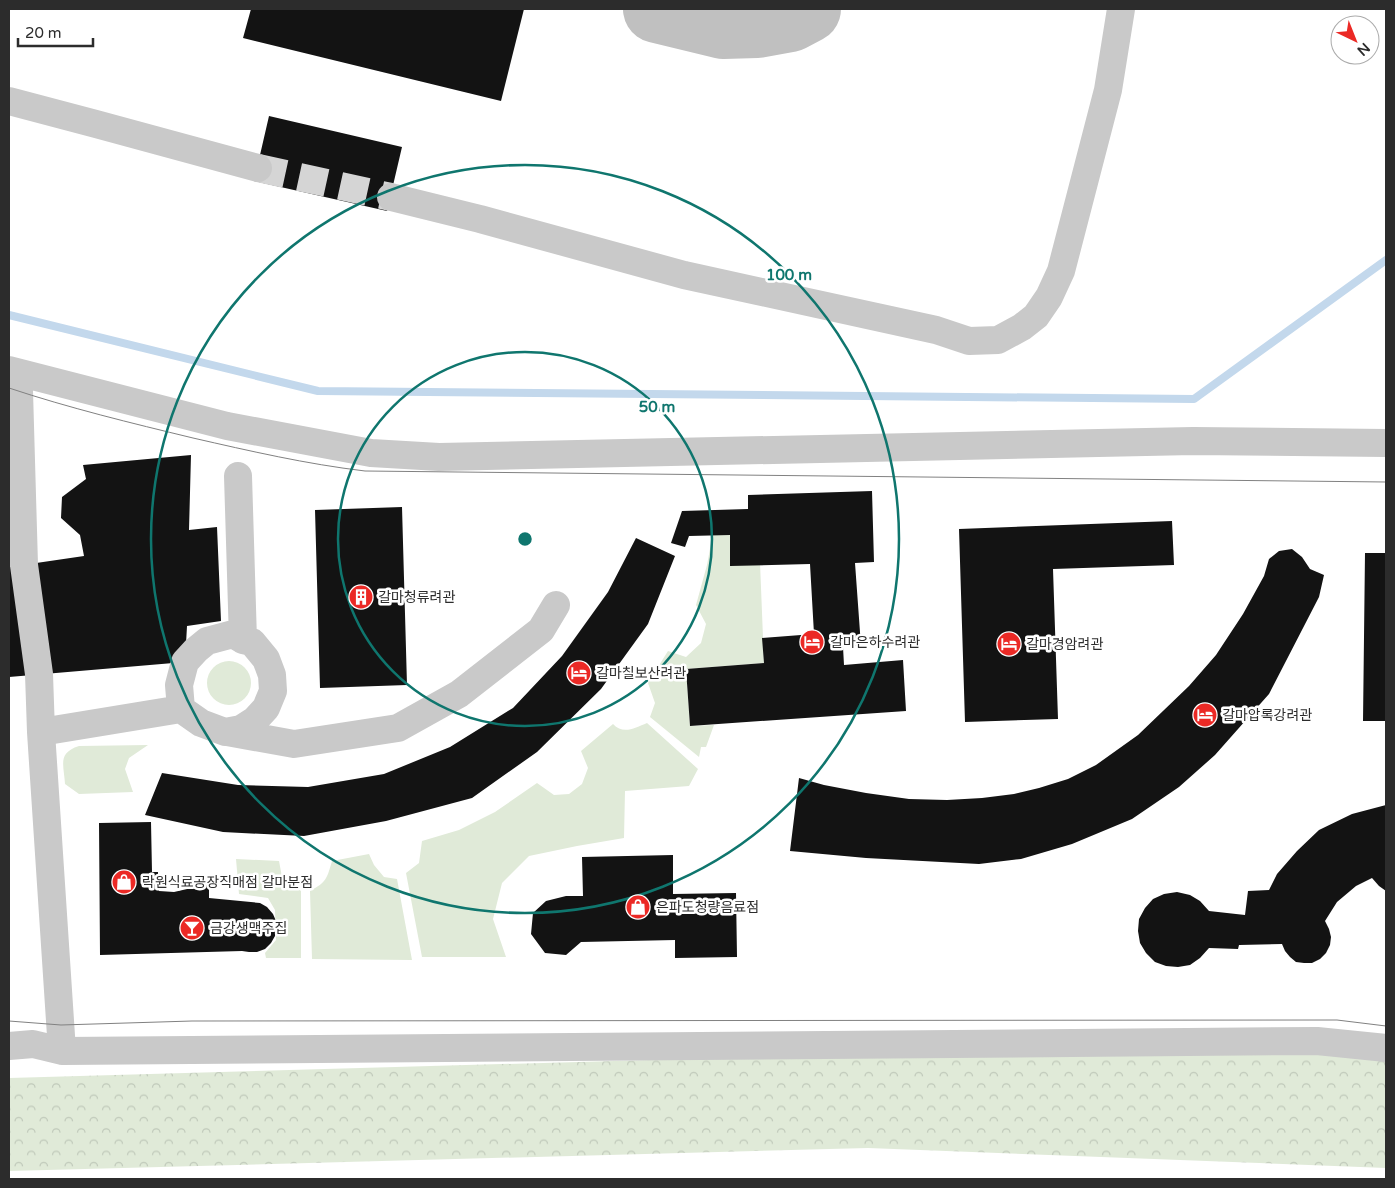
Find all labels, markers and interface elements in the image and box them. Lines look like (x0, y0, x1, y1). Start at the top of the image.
scale bar (18, 15, 92, 47)
north arrow (1330, 15, 1380, 65)
text: 20 m (25, 24, 62, 42)
text: N (1354, 39, 1373, 59)
text: 100 m (766, 266, 812, 284)
text: 50 m (639, 398, 675, 416)
centre of rings (516, 530, 534, 548)
building icon: 갈마청류려관 (348, 584, 374, 610)
place label: 갈마청류려관 (378, 589, 455, 606)
hotel icon: 갈마은하수려관 (799, 629, 825, 655)
hotel icon: 갈마경암려관 (996, 631, 1022, 657)
place label: 갈마은하수려관 (830, 634, 920, 651)
place label: 갈마경암려관 (1026, 636, 1103, 653)
hotel icon: 갈마칠보산려관 (566, 660, 592, 686)
place label: 갈마칠보산려관 (596, 665, 686, 682)
hotel icon: 갈마압록강려관 (1192, 702, 1218, 728)
place label: 갈마압록강려관 (1222, 707, 1312, 724)
shop icon: 락원식료공장직매점 갈마분점 (111, 869, 137, 895)
place label: 락원식료공장직매점 갈마분점 (142, 874, 313, 891)
shop icon: 은파도청량음료점 (625, 894, 651, 920)
place label: 은파도청량음료점 (656, 899, 759, 916)
bar icon: 금강생맥주집 (179, 915, 205, 941)
place label: 금강생맥주집 (210, 920, 287, 937)

